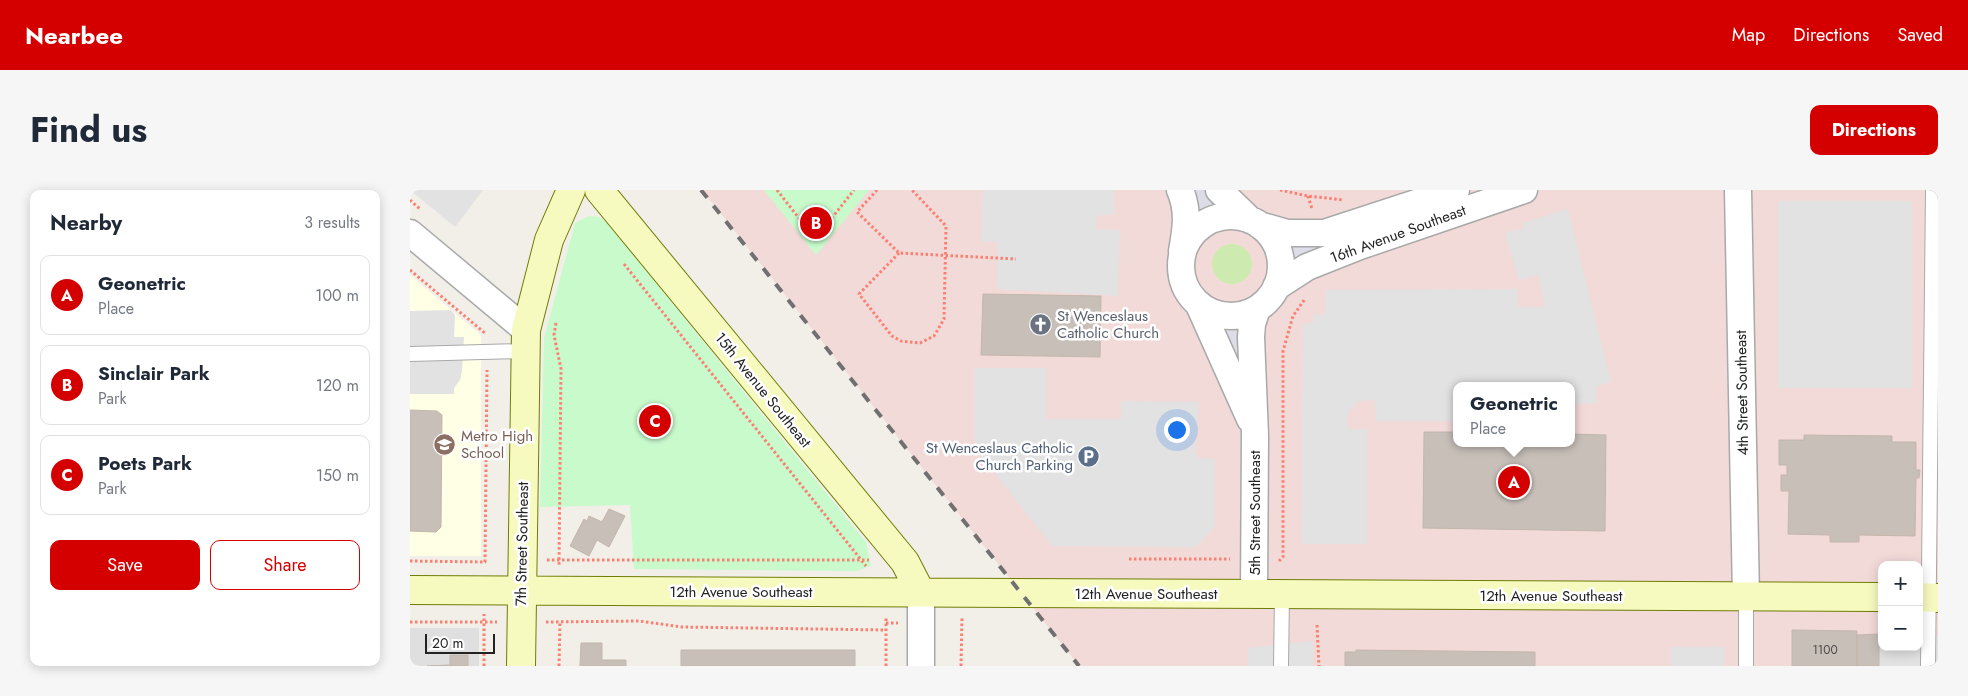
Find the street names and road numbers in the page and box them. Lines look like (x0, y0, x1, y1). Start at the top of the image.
street label: 16th Avenue Southeast (1327, 199, 1469, 269)
street label: 15th Avenue Southeast (710, 328, 817, 453)
street label: 4th Street Southeast (1730, 330, 1754, 456)
street label: 5th Street Southeast (1244, 450, 1266, 576)
street label: 7th Street Southeast (510, 481, 534, 606)
street label: 12th Avenue Southeast (670, 581, 813, 603)
street label: 12th Avenue Southeast (1075, 583, 1218, 605)
street label: 12th Avenue Southeast (1480, 585, 1623, 607)

